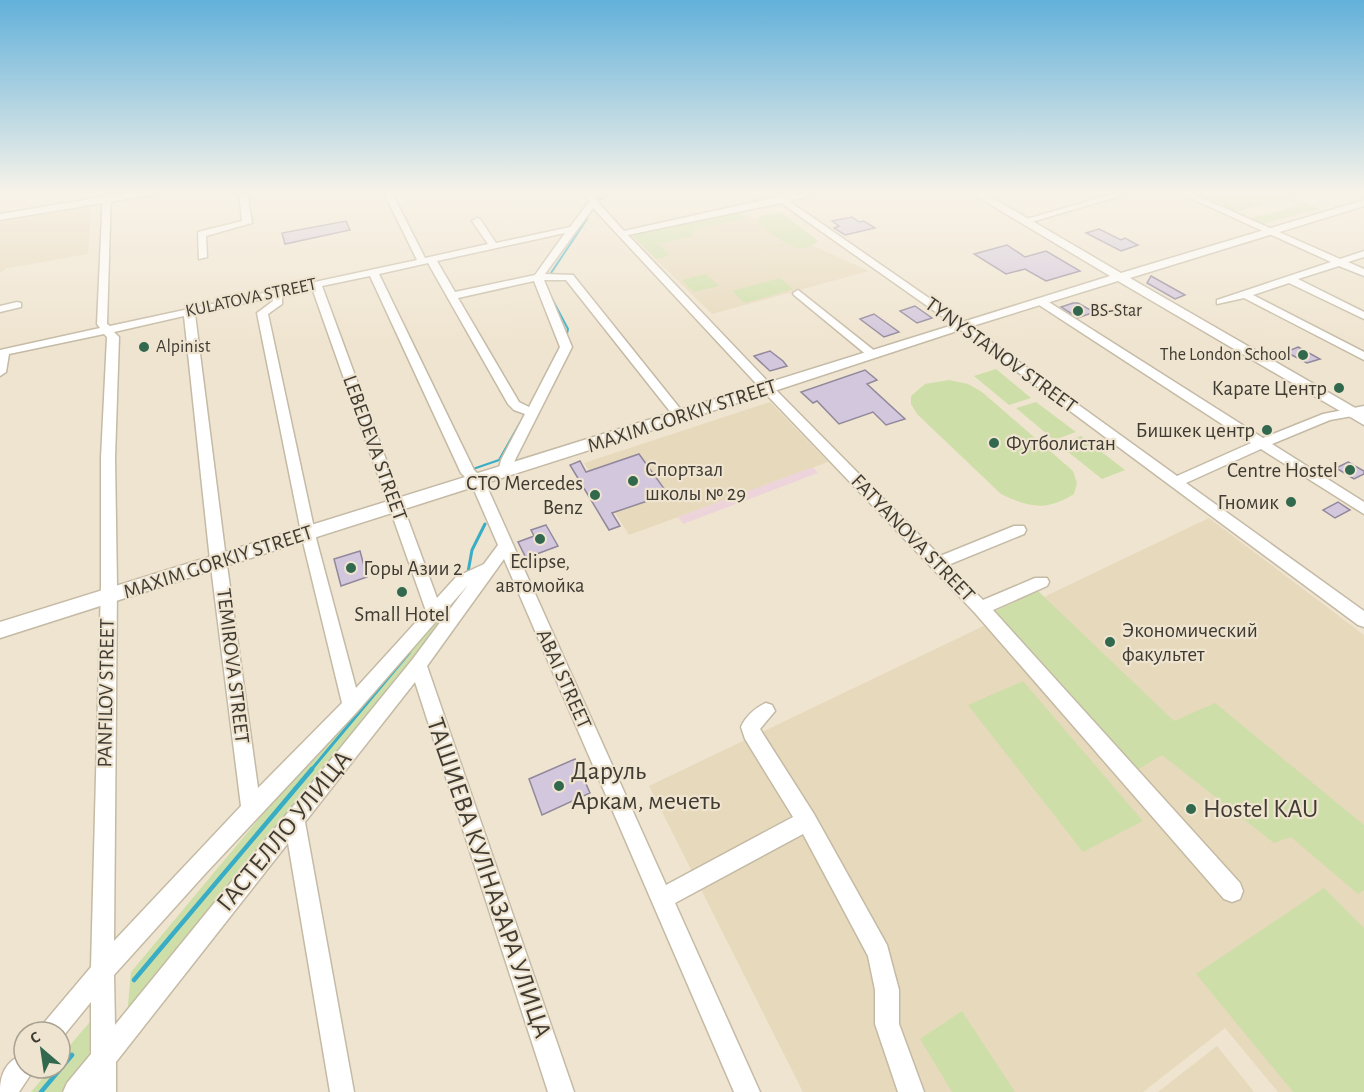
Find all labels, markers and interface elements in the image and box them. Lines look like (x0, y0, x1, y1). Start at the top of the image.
street label: KULATOVA STREET (184, 275, 318, 321)
street label: TYNYSTANOV STREET (921, 293, 1081, 417)
place label: BS-Star (1090, 302, 1142, 320)
marker: BS-Star (1071, 304, 1085, 318)
place label: Alpinist (156, 338, 211, 356)
marker: Alpinist (137, 340, 151, 354)
place label: The London School (1160, 346, 1291, 364)
marker: The London School (1296, 348, 1310, 362)
street label: LEBEDEVA STREET (339, 373, 411, 523)
street label: MAXIM GORKIY STREET (585, 375, 779, 457)
place label: Карате Центр (1212, 378, 1327, 399)
marker: Карате Центр (1332, 381, 1346, 395)
place label: Бишкек центр (1135, 420, 1255, 441)
marker: Бишкек центр (1260, 423, 1274, 437)
place label: Футболистан (1006, 433, 1116, 454)
marker: Футболистан (987, 436, 1001, 450)
place label: Спортзал школы № 29 (645, 459, 746, 504)
place label: Centre Hostel (1227, 460, 1338, 481)
marker: Centre Hostel (1343, 463, 1357, 477)
street label: FATYANOVA STREET (847, 470, 979, 606)
place label: СТО Mercedes Benz (466, 473, 583, 518)
marker: Спортзал школы № 29 (626, 474, 640, 488)
marker: СТО Mercedes Benz (588, 488, 602, 502)
place label: Гномик (1217, 492, 1279, 513)
marker: Гномик (1284, 495, 1298, 509)
street label: MAXIM GORKIY STREET (121, 521, 315, 603)
marker: Eclipse, автомойка (533, 532, 547, 546)
place label: Eclipse, автомойка (495, 551, 585, 596)
place label: Горы Азии 2 (363, 558, 463, 579)
marker: Горы Азии 2 (344, 561, 358, 575)
marker: Small Hotel (395, 585, 409, 599)
street label: TEMIROVA STREET (213, 587, 253, 745)
place label: Small Hotel (354, 604, 450, 625)
street label: PANFILOV STREET (94, 618, 118, 768)
place label: Экономический факультет (1122, 620, 1258, 665)
street label: ABAI STREET (533, 626, 595, 732)
marker: Экономический факультет (1103, 635, 1117, 649)
street label: ТАШИЕВА КУЛНАЗАРА УЛИЦА (422, 715, 556, 1041)
street label: ГАСТЕЛЛО УЛИЦА (211, 746, 357, 916)
place label: Даруль Аркам, мечеть (571, 758, 720, 814)
marker: Даруль Аркам, мечеть (552, 779, 566, 793)
place label: Hostel KAU (1203, 796, 1318, 822)
marker: Hostel KAU (1184, 802, 1198, 816)
north arrow (12, 1020, 72, 1080)
text: С (27, 1029, 43, 1047)

